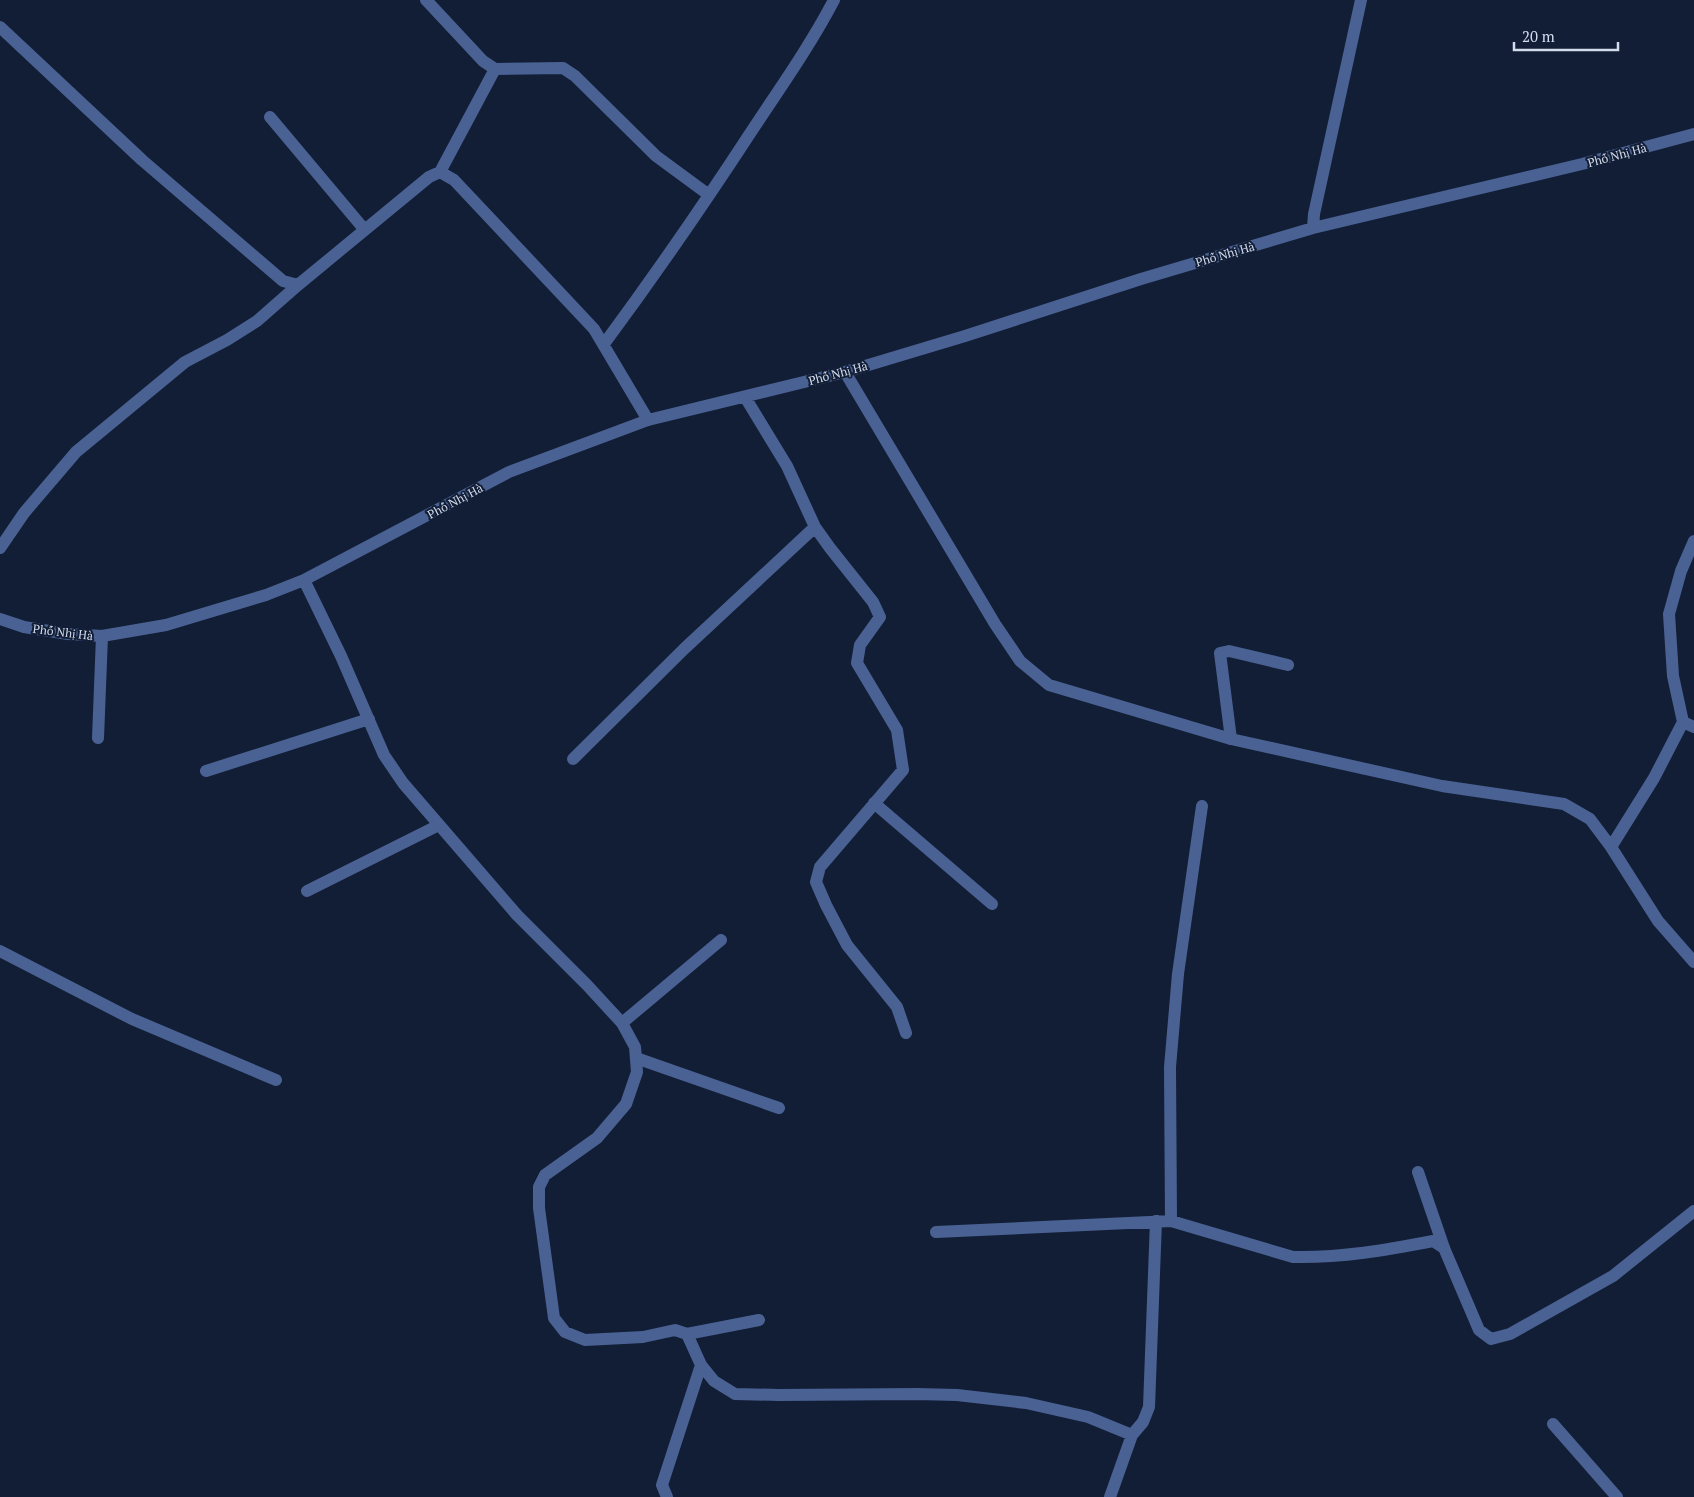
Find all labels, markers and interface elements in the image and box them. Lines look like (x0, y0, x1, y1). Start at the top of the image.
scale bar (1514, 20, 1618, 52)
text: 20 m (1522, 26, 1555, 46)
street label: Phố Nhị Hà (1586, 140, 1648, 170)
street label: Phố Nhị Hà (1194, 238, 1256, 270)
street label: Phố Nhị Hà (807, 358, 869, 388)
street label: Phố Nhị Hà (425, 480, 485, 522)
street label: Phố Nhị Hà (32, 621, 94, 643)

